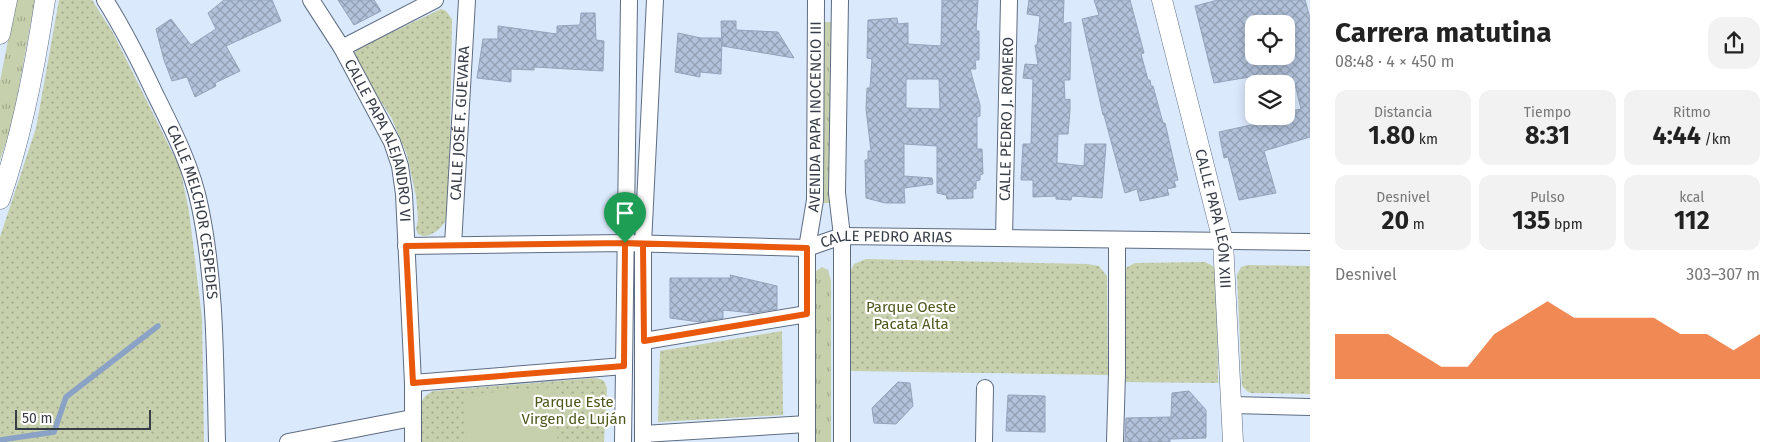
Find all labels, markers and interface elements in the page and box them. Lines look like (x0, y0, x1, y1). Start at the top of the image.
map controls (1245, 15, 1295, 125)
button: locate (1245, 15, 1295, 65)
text: Carrera matutina (1335, 16, 1552, 49)
button: share (1708, 17, 1760, 69)
street label: AVENIDA PAPA INOCENCIO III (804, 21, 825, 213)
street label: CALLE PEDRO J. ROMERO (996, 37, 1017, 201)
street label: CALLE JOSÉ F. GUEVARA (447, 45, 473, 201)
text: 08:48 · 4 × 450 m (1335, 52, 1454, 71)
street label: CALLE PAPA ALEJANDRO VI (341, 56, 414, 222)
button: layers (1245, 75, 1295, 125)
text: Distancia (1374, 104, 1432, 121)
text: Tiempo (1524, 104, 1571, 121)
text: Ritmo (1673, 104, 1711, 121)
text: 1.80 (1368, 121, 1415, 151)
text: 8:31 (1525, 121, 1570, 151)
text: 4:44 (1653, 121, 1701, 151)
street label: CALLE MELCHOR CESPEDES (163, 122, 221, 300)
text: km (1415, 131, 1438, 148)
text: /km (1701, 131, 1731, 148)
street label: CALLE PAPA LEÓN XIII (1191, 147, 1234, 289)
text: Desnivel (1376, 189, 1430, 206)
text: Pulso (1530, 189, 1565, 206)
text: kcal (1679, 189, 1704, 206)
pin (604, 192, 646, 243)
icon: arrive (611, 199, 639, 227)
text: 20 (1382, 206, 1409, 236)
text: 135 (1512, 206, 1550, 236)
text: 112 (1674, 206, 1710, 236)
text: m (1409, 216, 1425, 233)
text: bpm (1550, 216, 1583, 233)
street label: CALLE PEDRO ARIAS (818, 227, 952, 252)
text: Desnivel (1335, 265, 1397, 284)
text: 303–307 m (1686, 265, 1760, 284)
park label: Parque Oeste Pacata Alta (866, 298, 956, 333)
park label: Parque Este Virgen de Luján (522, 393, 626, 428)
scale bar (15, 407, 151, 430)
text: 50 m (22, 410, 53, 427)

